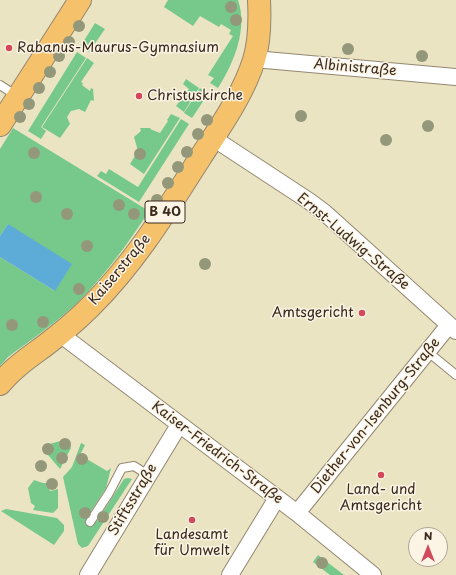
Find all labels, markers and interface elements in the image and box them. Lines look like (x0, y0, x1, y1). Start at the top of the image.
place label: Rabanus-Maurus-Gymnasium (17, 40, 219, 56)
marker: Rabanus-Maurus-Gymnasium (4, 43, 14, 53)
street label: Albinistraße (313, 56, 397, 80)
place label: Christuskirche (147, 88, 243, 104)
marker: Christuskirche (134, 91, 144, 101)
street label: Ernst-Ludwig-Straße (293, 190, 413, 294)
road number: B 40 (145, 201, 185, 223)
street label: Kaiserstraße (86, 231, 154, 309)
place label: Amtsgericht (272, 305, 354, 321)
marker: Amtsgericht (357, 308, 367, 318)
street label: Diether-von-Isenburg-Straße (308, 335, 444, 497)
street label: Kaiser-Friedrich-Straße (148, 398, 286, 508)
street label: Stiftsstraße (105, 461, 161, 539)
marker: Land- und Amtsgericht (376, 470, 386, 480)
place label: Land- und Amtsgericht (340, 482, 422, 514)
marker: Landesamt für Umwelt (187, 515, 197, 525)
place label: Landesamt für Umwelt (154, 527, 230, 560)
north arrow (408, 527, 448, 567)
text: N (424, 527, 432, 544)

